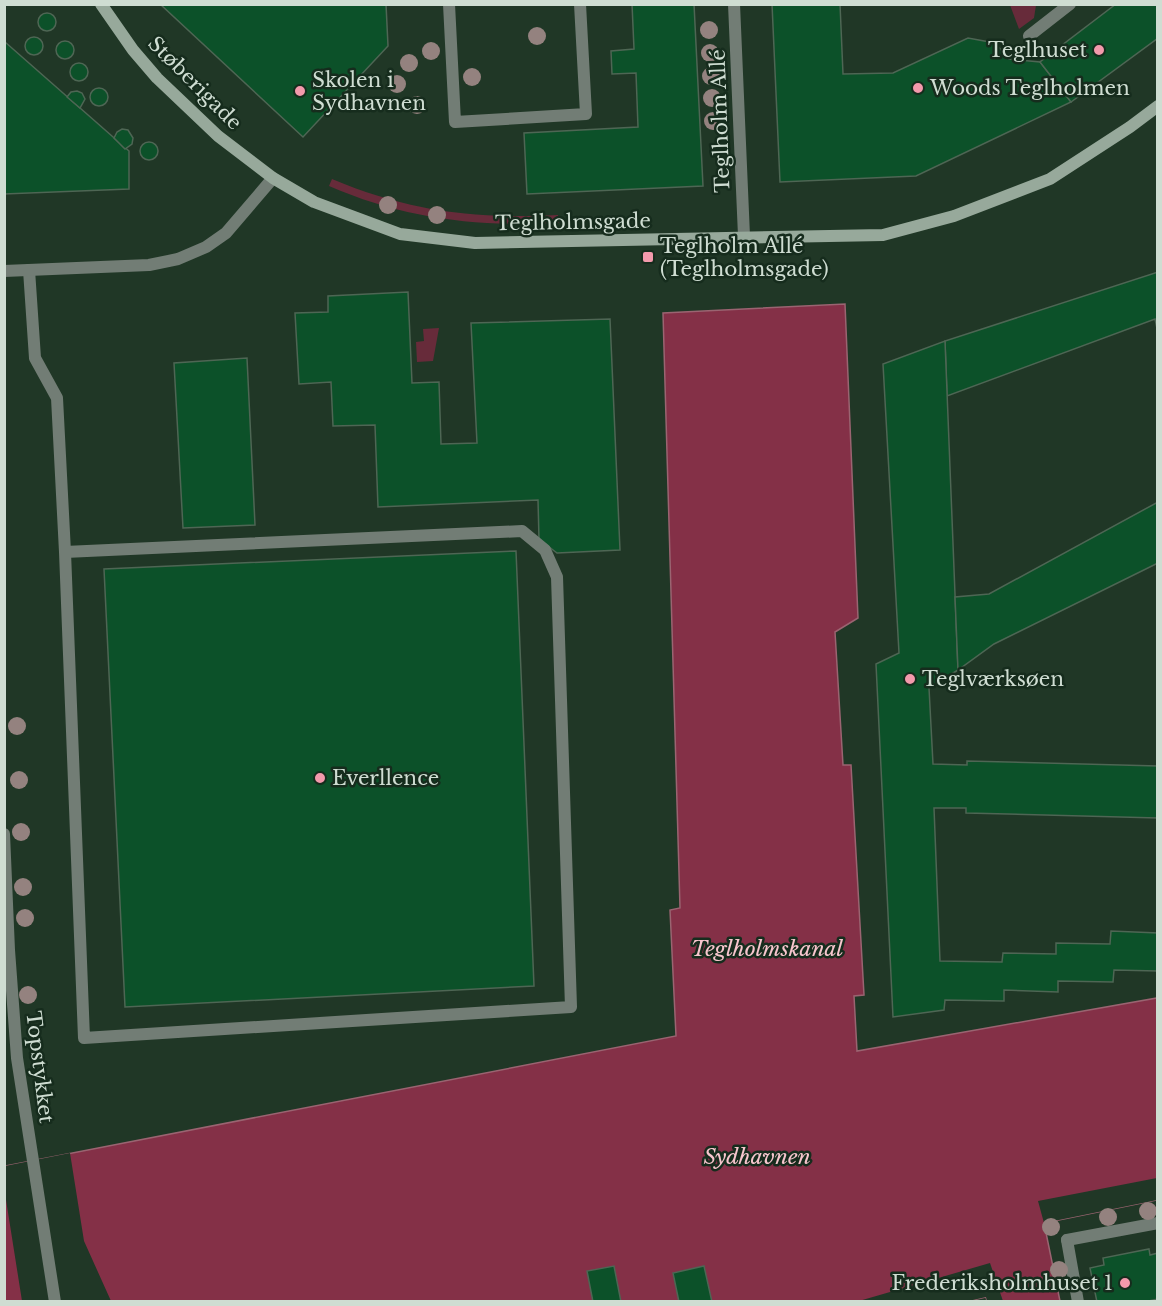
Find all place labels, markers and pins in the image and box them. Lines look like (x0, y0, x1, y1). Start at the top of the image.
place label: Teglhuset (988, 38, 1087, 62)
marker: Teglhuset (1092, 43, 1106, 57)
place label: Skolen i Sydhavnen (312, 68, 426, 115)
place label: Woods Teglholmen (929, 76, 1130, 100)
marker: Woods Teglholmen (911, 81, 925, 95)
marker: Skolen i Sydhavnen (293, 84, 307, 98)
place label: Teglholm Allé (Teglholmsgade) (660, 234, 829, 281)
marker: Teglholm Allé (Teglholmsgade) (641, 250, 655, 264)
place label: Teglværksøen (922, 667, 1064, 691)
marker: Teglværksøen (903, 672, 917, 686)
place label: Everllence (332, 766, 439, 790)
marker: Everllence (313, 771, 327, 785)
place label: Frederiksholmhuset 1 (892, 1271, 1113, 1295)
marker: Frederiksholmhuset 1 (1118, 1276, 1132, 1290)

